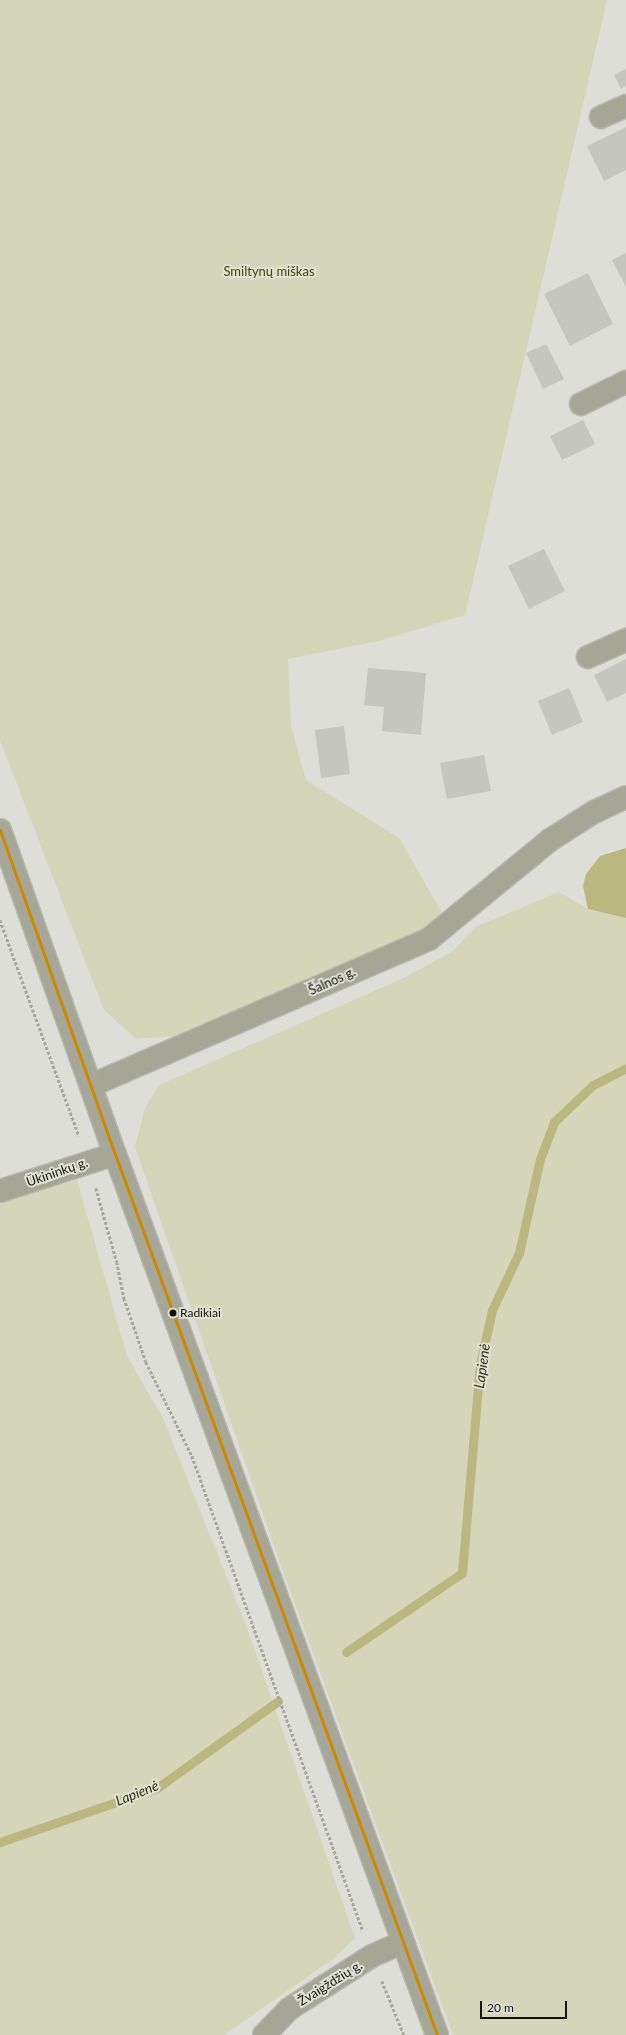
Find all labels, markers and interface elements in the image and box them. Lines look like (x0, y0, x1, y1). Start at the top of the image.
park label: Smiltynų miškas (223, 263, 315, 279)
street label: Šalnos g. (306, 964, 358, 998)
street label: Ūkininkų g. (24, 1154, 90, 1190)
place label: Radikiai (180, 1306, 221, 1320)
marker: Radikiai (168, 1308, 178, 1318)
water label: Lapienė (471, 1343, 493, 1389)
water label: Lapienė (113, 1777, 161, 1809)
street label: Žvaigždžių g. (295, 1957, 365, 2009)
scale bar (482, 1993, 569, 2019)
text: 20 m (487, 2000, 514, 2015)

